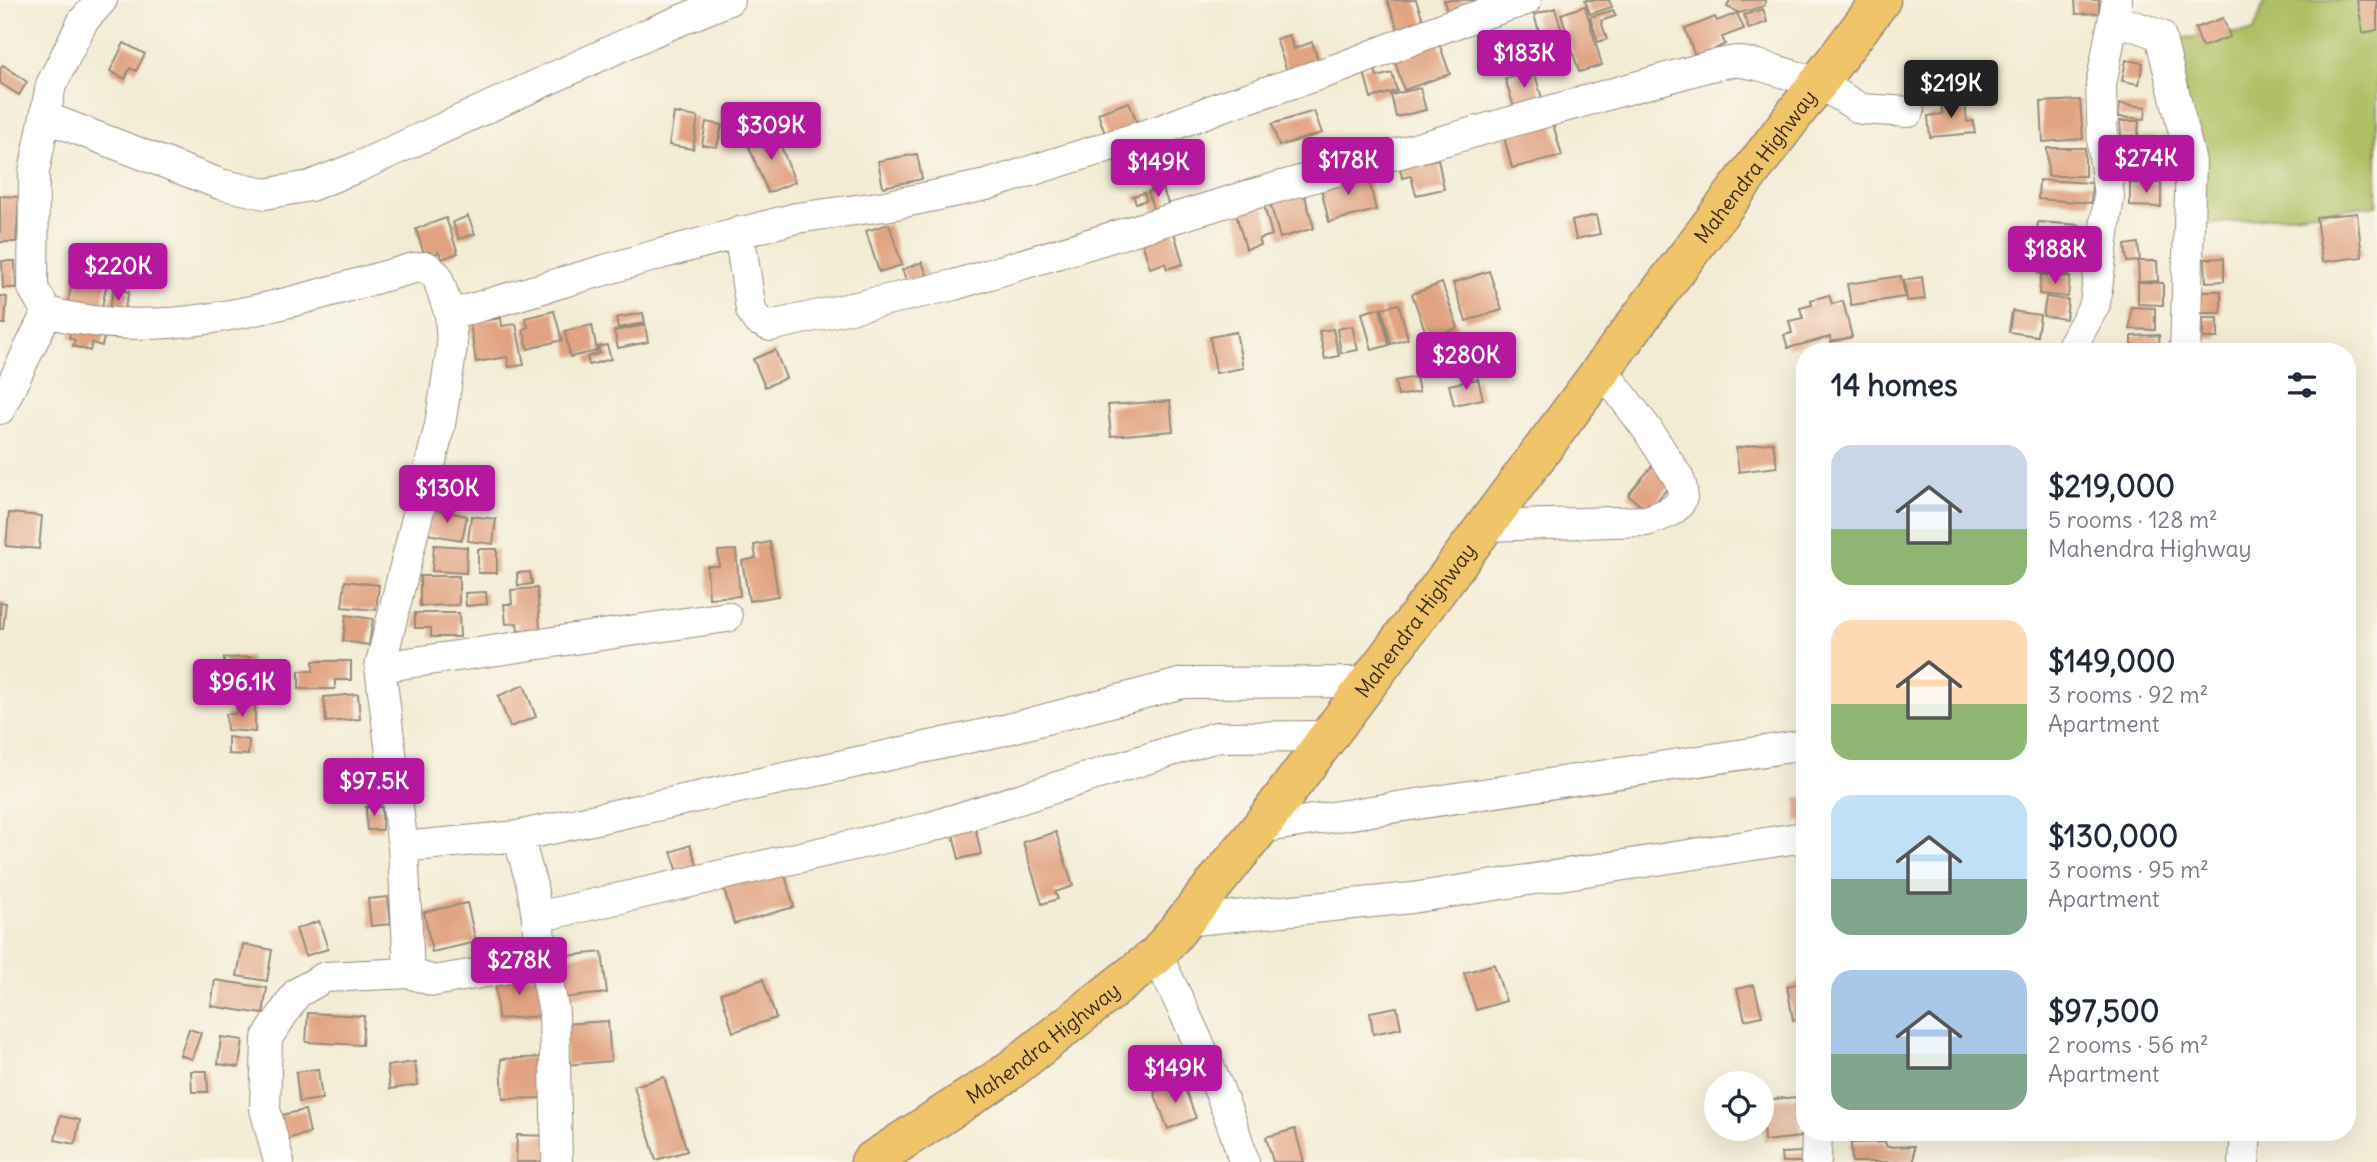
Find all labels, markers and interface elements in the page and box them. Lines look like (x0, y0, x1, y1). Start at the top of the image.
pin: $183K (1475, 31, 1573, 90)
text: $183K (1493, 38, 1555, 67)
pin: $219K (1902, 60, 2000, 120)
text: $219K (1920, 68, 1982, 97)
street label: Mahendra Highway (1688, 84, 1822, 249)
pin: $309K (722, 102, 820, 162)
text: $309K (737, 110, 805, 139)
pin: $274K (2097, 136, 2195, 195)
pin: $178K (1299, 138, 1397, 197)
pin: $149K (1109, 140, 1207, 199)
text: $274K (2114, 143, 2178, 172)
text: $178K (1318, 145, 1378, 174)
text: $149K (1127, 147, 1189, 176)
pin: $188K (2006, 226, 2104, 286)
text: $188K (2024, 234, 2086, 263)
pin: $220K (69, 244, 167, 303)
text: $220K (84, 251, 152, 280)
pin: $280K (1417, 332, 1515, 392)
text: $280K (1432, 340, 1500, 369)
text: 14 homes (1831, 366, 1958, 404)
icon: filters (2283, 366, 2321, 404)
pin: $130K (398, 466, 496, 525)
text: $219,000 (2048, 467, 2175, 505)
text: $130K (415, 473, 479, 502)
icon: home (1887, 473, 1971, 557)
text: 5 rooms · 128 m² (2048, 505, 2218, 534)
text: Mahendra Highway (2048, 534, 2252, 563)
street label: Mahendra Highway (1349, 537, 1481, 703)
text: $149,000 (2048, 642, 2176, 680)
icon: home (1887, 648, 1971, 732)
pin: $96.1K (185, 660, 299, 719)
text: $96.1K (209, 667, 275, 696)
text: 3 rooms · 92 m² (2048, 680, 2208, 709)
text: Apartment (2048, 709, 2160, 738)
pin: $97.5K (317, 758, 431, 818)
text: $97.5K (339, 766, 409, 795)
text: $130,000 (2048, 817, 2178, 855)
icon: home (1887, 823, 1971, 907)
text: 3 rooms · 95 m² (2048, 855, 2209, 884)
text: Apartment (2048, 884, 2160, 913)
pin: $278K (470, 937, 568, 997)
text: $278K (487, 945, 551, 974)
street label: Mahendra Highway (961, 976, 1125, 1110)
text: $97,500 (2048, 992, 2160, 1030)
icon: home (1887, 998, 1971, 1082)
text: 2 rooms · 56 m² (2048, 1030, 2209, 1059)
pin: $149K (1126, 1046, 1224, 1105)
text: $149K (1144, 1053, 1206, 1082)
text: Apartment (2048, 1059, 2160, 1088)
map controls (1704, 1071, 1774, 1141)
button: locate (1704, 1071, 1774, 1141)

